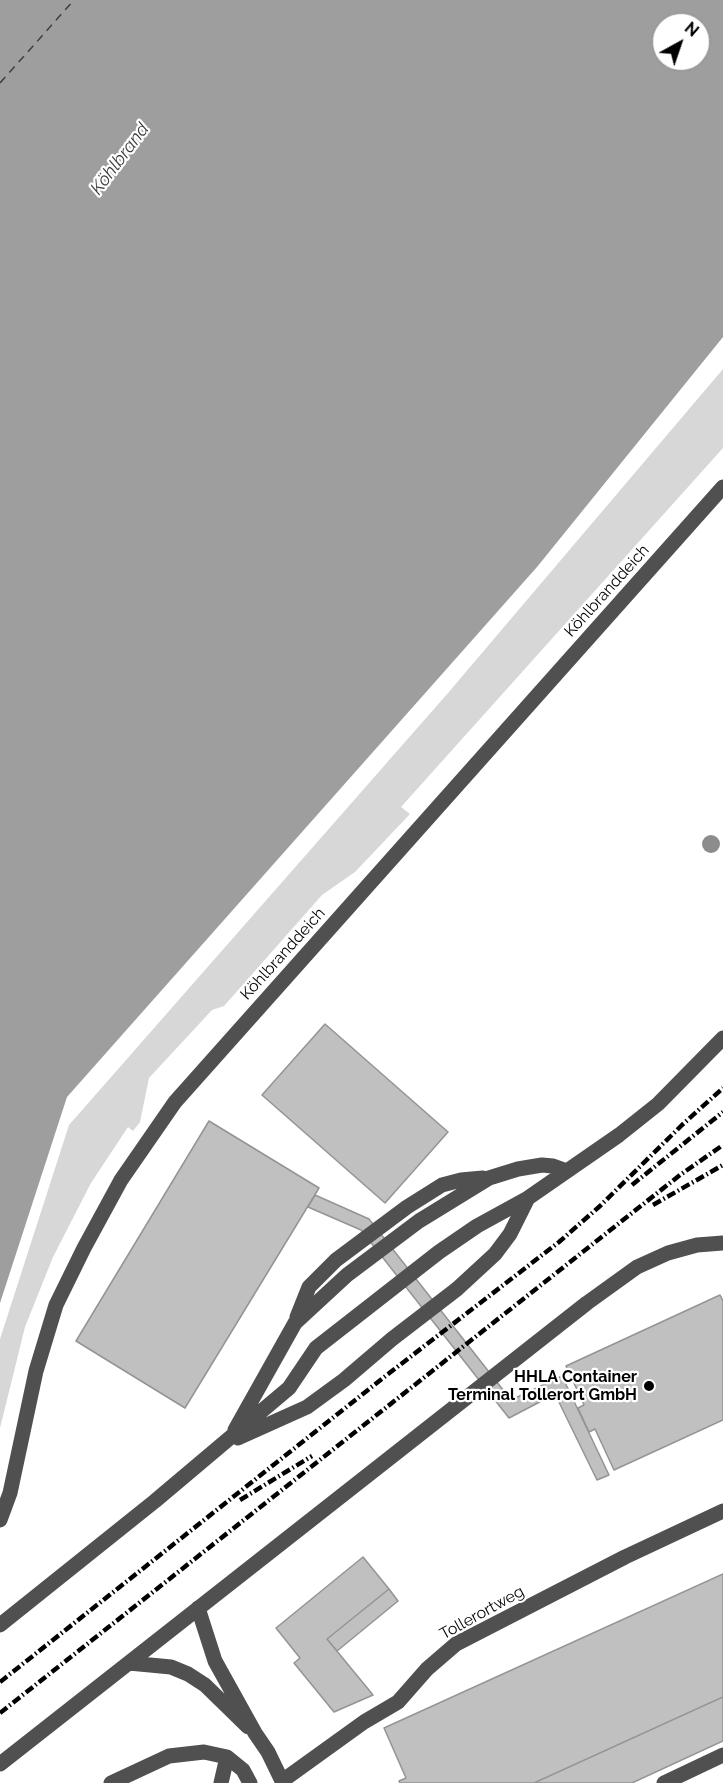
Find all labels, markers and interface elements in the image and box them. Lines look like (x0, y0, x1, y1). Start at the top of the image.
north arrow (651, 12, 711, 72)
text: N (681, 18, 702, 41)
water label: Köhlbrand (86, 119, 154, 199)
street label: Köhlbranddeich (561, 541, 653, 641)
street label: Köhlbranddeich (237, 904, 329, 1004)
place label: HHLA Container Terminal Tollerort GmbH (448, 1367, 637, 1405)
marker: HHLA Container Terminal Tollerort GmbH (642, 1379, 656, 1393)
street label: Tollerortweg (436, 1582, 528, 1644)

